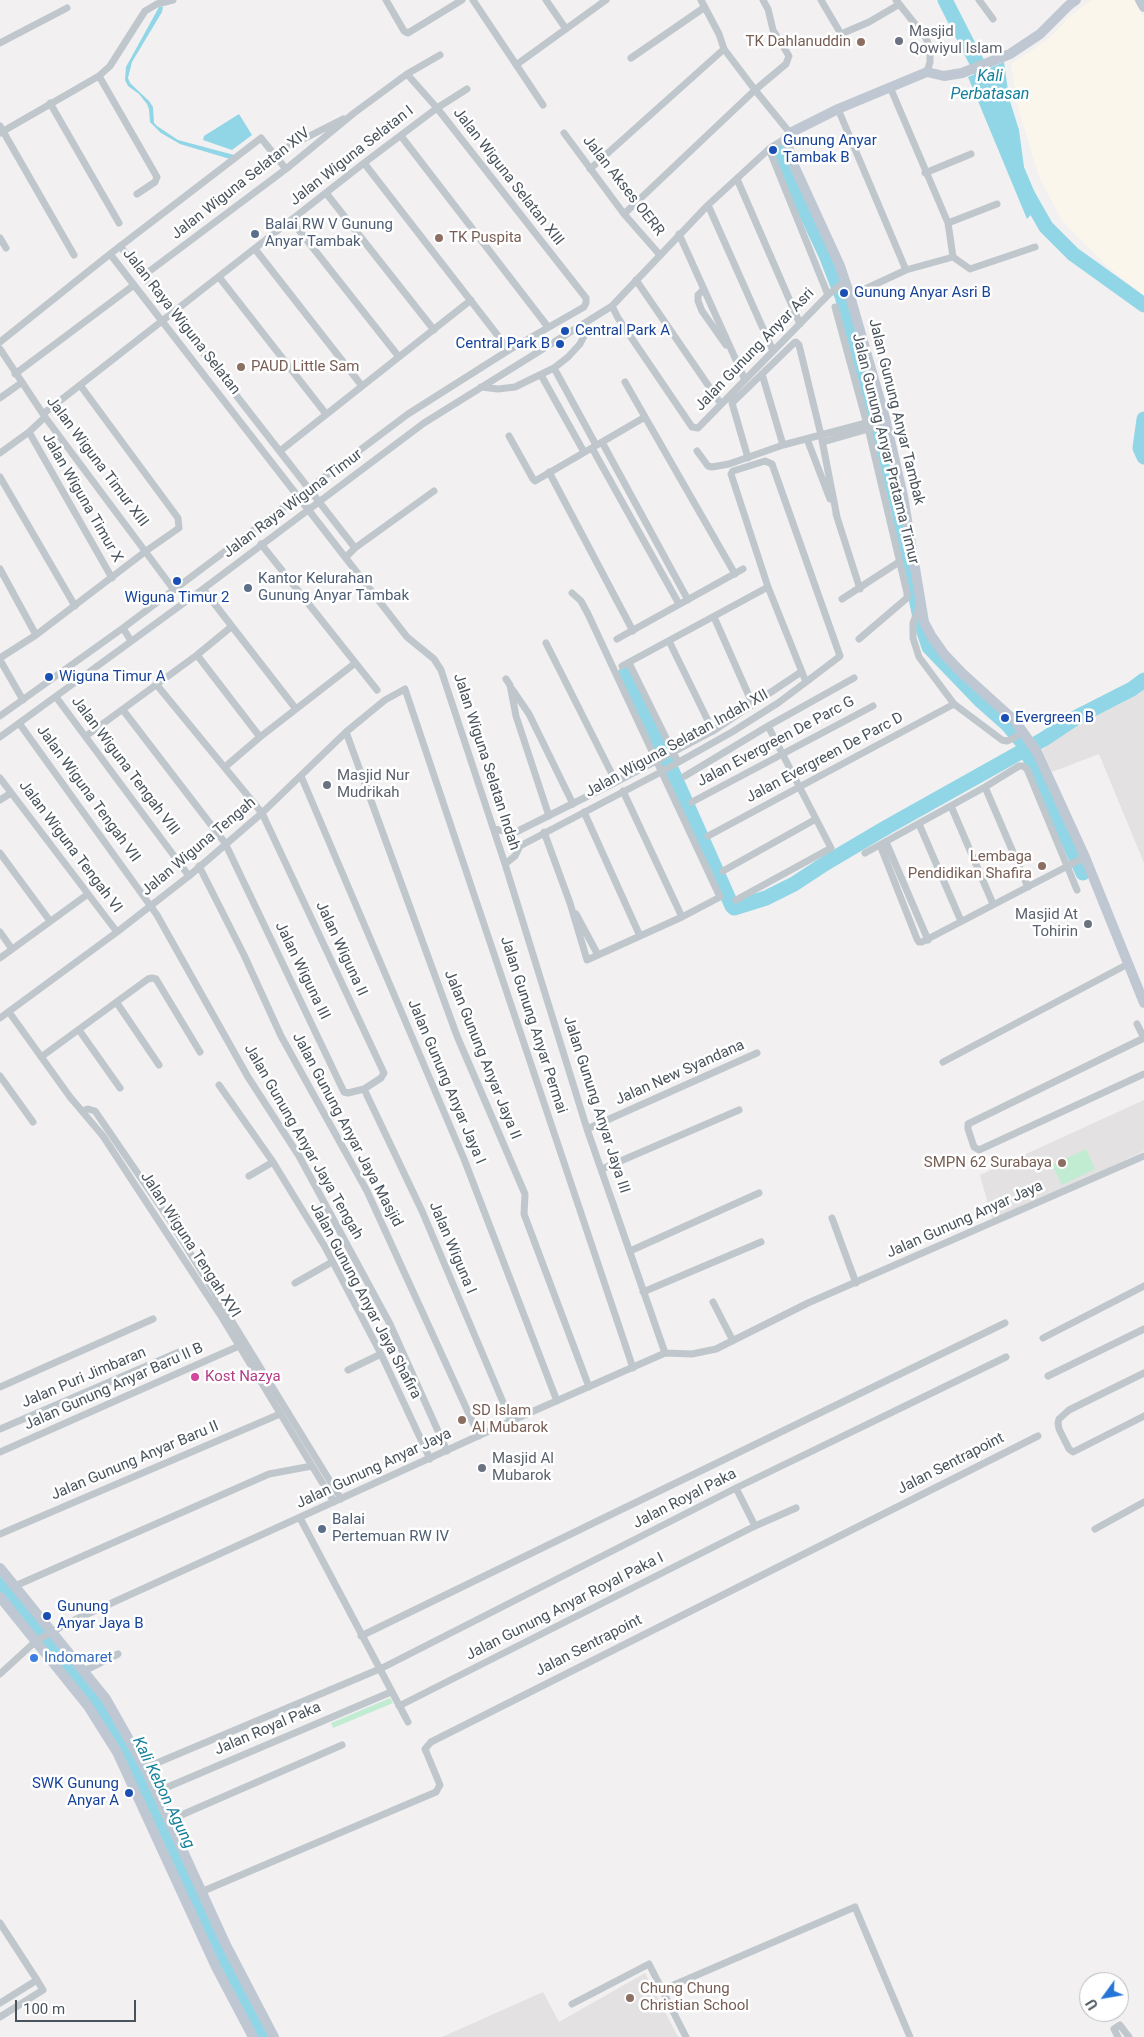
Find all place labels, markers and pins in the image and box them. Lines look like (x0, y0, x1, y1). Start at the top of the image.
place label: Masjid Qowiyul Islam (909, 23, 1002, 58)
place label: TK Dahlanuddin (745, 33, 851, 51)
marker: Masjid Qowiyul Islam (893, 35, 905, 47)
marker: TK Dahlanuddin (855, 36, 867, 48)
place label: Gunung Anyar Tambak B (783, 132, 877, 167)
marker: Gunung Anyar Tambak B (767, 144, 779, 156)
place label: Balai RW V Gunung Anyar Tambak (265, 216, 393, 251)
marker: Balai RW V Gunung Anyar Tambak (249, 228, 261, 240)
place label: TK Puspita (449, 229, 522, 247)
marker: TK Puspita (433, 232, 445, 244)
place label: Gunung Anyar Asri B (854, 284, 991, 302)
marker: Gunung Anyar Asri B (838, 287, 850, 299)
place label: Central Park A (575, 322, 670, 340)
marker: Central Park A (559, 325, 571, 337)
place label: Central Park B (455, 335, 550, 353)
marker: Central Park B (554, 338, 566, 350)
place label: PAUD Little Sam (251, 358, 359, 376)
marker: PAUD Little Sam (235, 361, 247, 373)
place label: Kantor Kelurahan Gunung Anyar Tambak (258, 570, 409, 605)
marker: Wiguna Timur 2 (171, 575, 183, 587)
marker: Kantor Kelurahan Gunung Anyar Tambak (242, 582, 254, 594)
place label: Wiguna Timur 2 (124, 589, 230, 607)
place label: Wiguna Timur A (59, 668, 165, 686)
marker: Wiguna Timur A (43, 671, 55, 683)
place label: Evergreen B (1015, 709, 1094, 727)
marker: Evergreen B (999, 712, 1011, 724)
place label: Masjid Nur Mudrikah (337, 767, 409, 802)
marker: Masjid Nur Mudrikah (321, 779, 333, 791)
place label: Lembaga Pendidikan Shafira (908, 848, 1032, 883)
marker: Lembaga Pendidikan Shafira (1036, 860, 1048, 872)
place label: Masjid At Tohirin (1015, 906, 1078, 941)
marker: Masjid At Tohirin (1082, 918, 1094, 930)
place label: SMPN 62 Surabaya (924, 1154, 1052, 1172)
marker: SMPN 62 Surabaya (1056, 1157, 1068, 1169)
place label: Kost Nazya (205, 1368, 281, 1386)
marker: Kost Nazya (189, 1371, 201, 1383)
place label: SD Islam Al Mubarok (472, 1402, 548, 1437)
marker: SD Islam Al Mubarok (456, 1414, 468, 1426)
place label: Masjid Al Mubarok (492, 1450, 554, 1485)
marker: Masjid Al Mubarok (476, 1462, 488, 1474)
place label: Balai Pertemuan RW IV (332, 1511, 449, 1546)
marker: Balai Pertemuan RW IV (316, 1523, 328, 1535)
place label: Gunung Anyar Jaya B (57, 1598, 144, 1633)
marker: Gunung Anyar Jaya B (41, 1610, 53, 1622)
place label: Indomaret (44, 1649, 112, 1667)
marker: Indomaret (28, 1652, 40, 1664)
place label: SWK Gunung Anyar A (32, 1775, 119, 1810)
marker: SWK Gunung Anyar A (123, 1787, 135, 1799)
place label: Chung Chung Christian School (640, 1980, 749, 2015)
marker: Chung Chung Christian School (624, 1992, 636, 2004)

